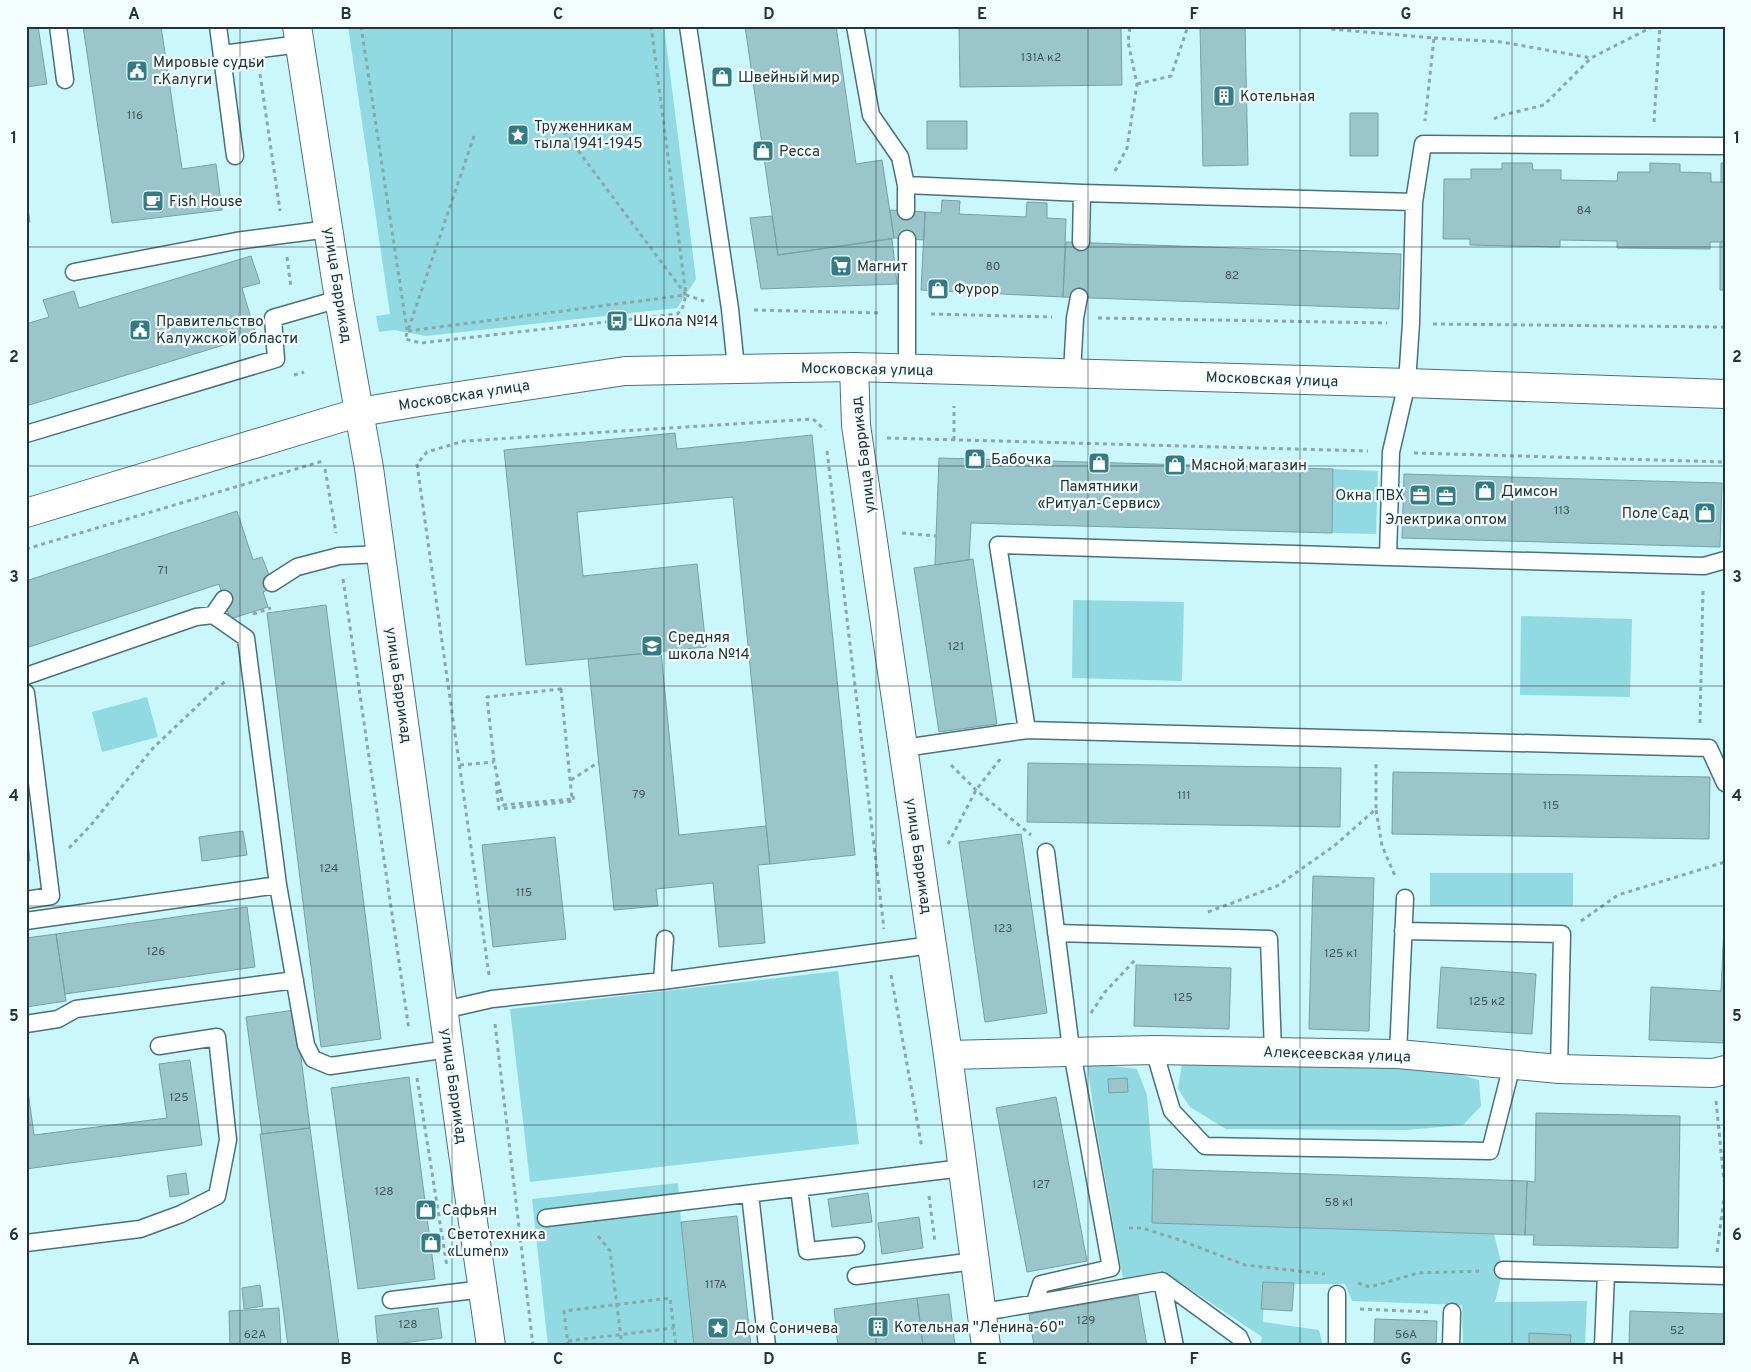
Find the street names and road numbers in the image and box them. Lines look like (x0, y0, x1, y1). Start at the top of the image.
street label: улица Баррикад (318, 226, 355, 345)
street label: Московская улица (801, 360, 933, 381)
street label: Московская улица (1205, 369, 1339, 392)
street label: Московская улица (397, 377, 531, 416)
street label: улица Баррикад (848, 395, 881, 514)
street label: улица Баррикад (380, 626, 415, 745)
street label: улица Баррикад (900, 797, 935, 916)
street label: улица Баррикад (435, 1027, 470, 1146)
street label: Алексеевская улица (1263, 1043, 1411, 1068)

